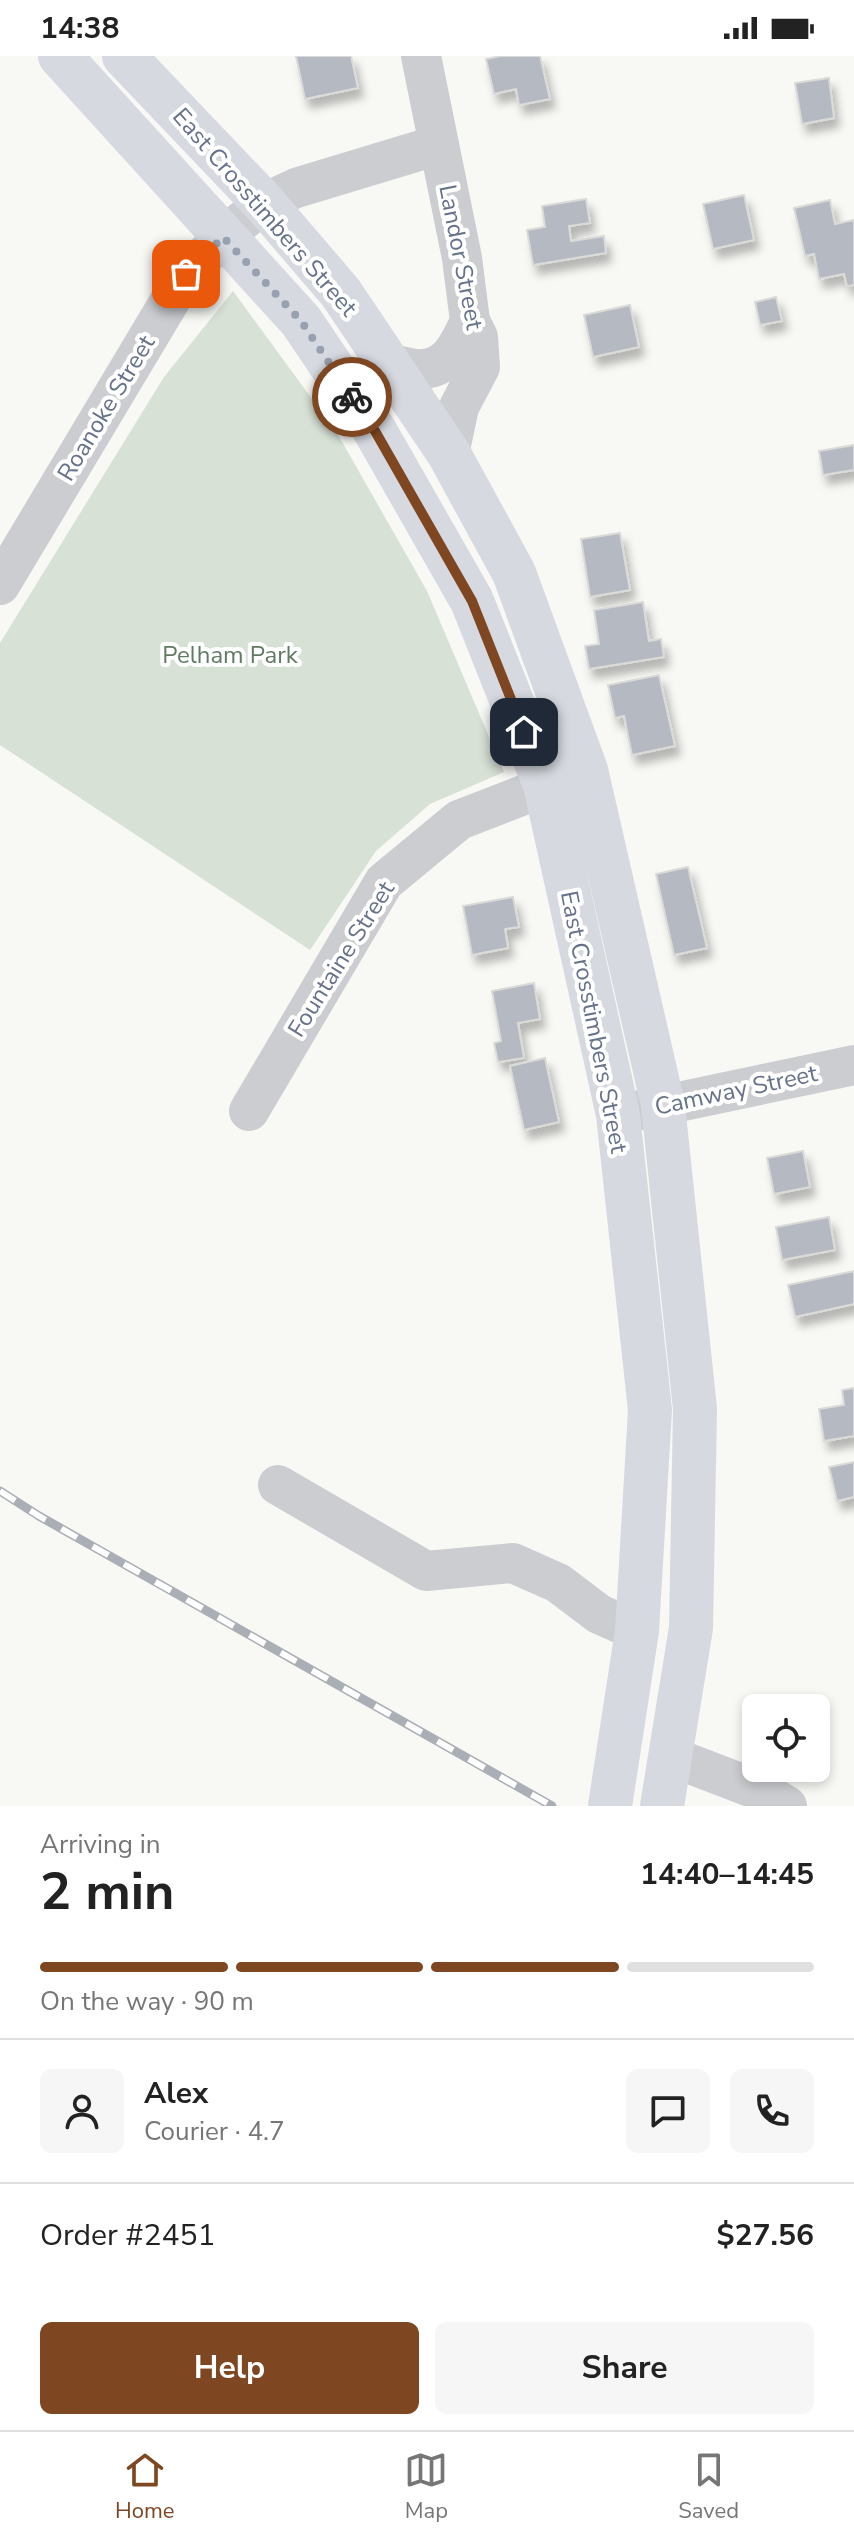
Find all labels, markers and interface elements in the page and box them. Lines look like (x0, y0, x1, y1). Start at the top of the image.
text: 14:38 (40, 8, 119, 49)
street label: East Crosstimbers Street (166, 101, 365, 323)
street label: Landor Street (431, 182, 491, 333)
pin (152, 240, 220, 308)
icon: bag (164, 252, 208, 296)
street label: Roanoke Street (50, 329, 162, 487)
courier (312, 357, 392, 437)
icon: bike (330, 375, 374, 419)
park label: Pelham Park (162, 639, 299, 671)
pin (490, 698, 558, 766)
icon: home (502, 710, 546, 754)
street label: Fountaine Street (280, 875, 402, 1043)
street label: East Crosstimbers Street (553, 888, 635, 1156)
street label: Camway Street (652, 1057, 821, 1123)
map controls (742, 1694, 830, 1782)
button: locate (742, 1694, 830, 1782)
text: Arriving in (40, 1827, 161, 1862)
text: 14:40–14:45 (640, 1854, 814, 1895)
text: 2 min (40, 1856, 175, 1927)
text: On the way · 90 m (40, 1984, 254, 2019)
button: person (40, 2069, 124, 2153)
button: chat (626, 2069, 710, 2153)
button: phone (730, 2069, 814, 2153)
text: Alex (144, 2073, 208, 2114)
text: Courier · 4.7 (144, 2114, 285, 2149)
text: Order #2451 (40, 2215, 215, 2256)
text: $27.56 (717, 2215, 814, 2256)
button: Help (40, 2322, 419, 2414)
button: Share (435, 2322, 814, 2414)
tab: Home (115, 2448, 174, 2526)
tab: Map (404, 2448, 448, 2526)
tab: Saved (678, 2448, 739, 2526)

